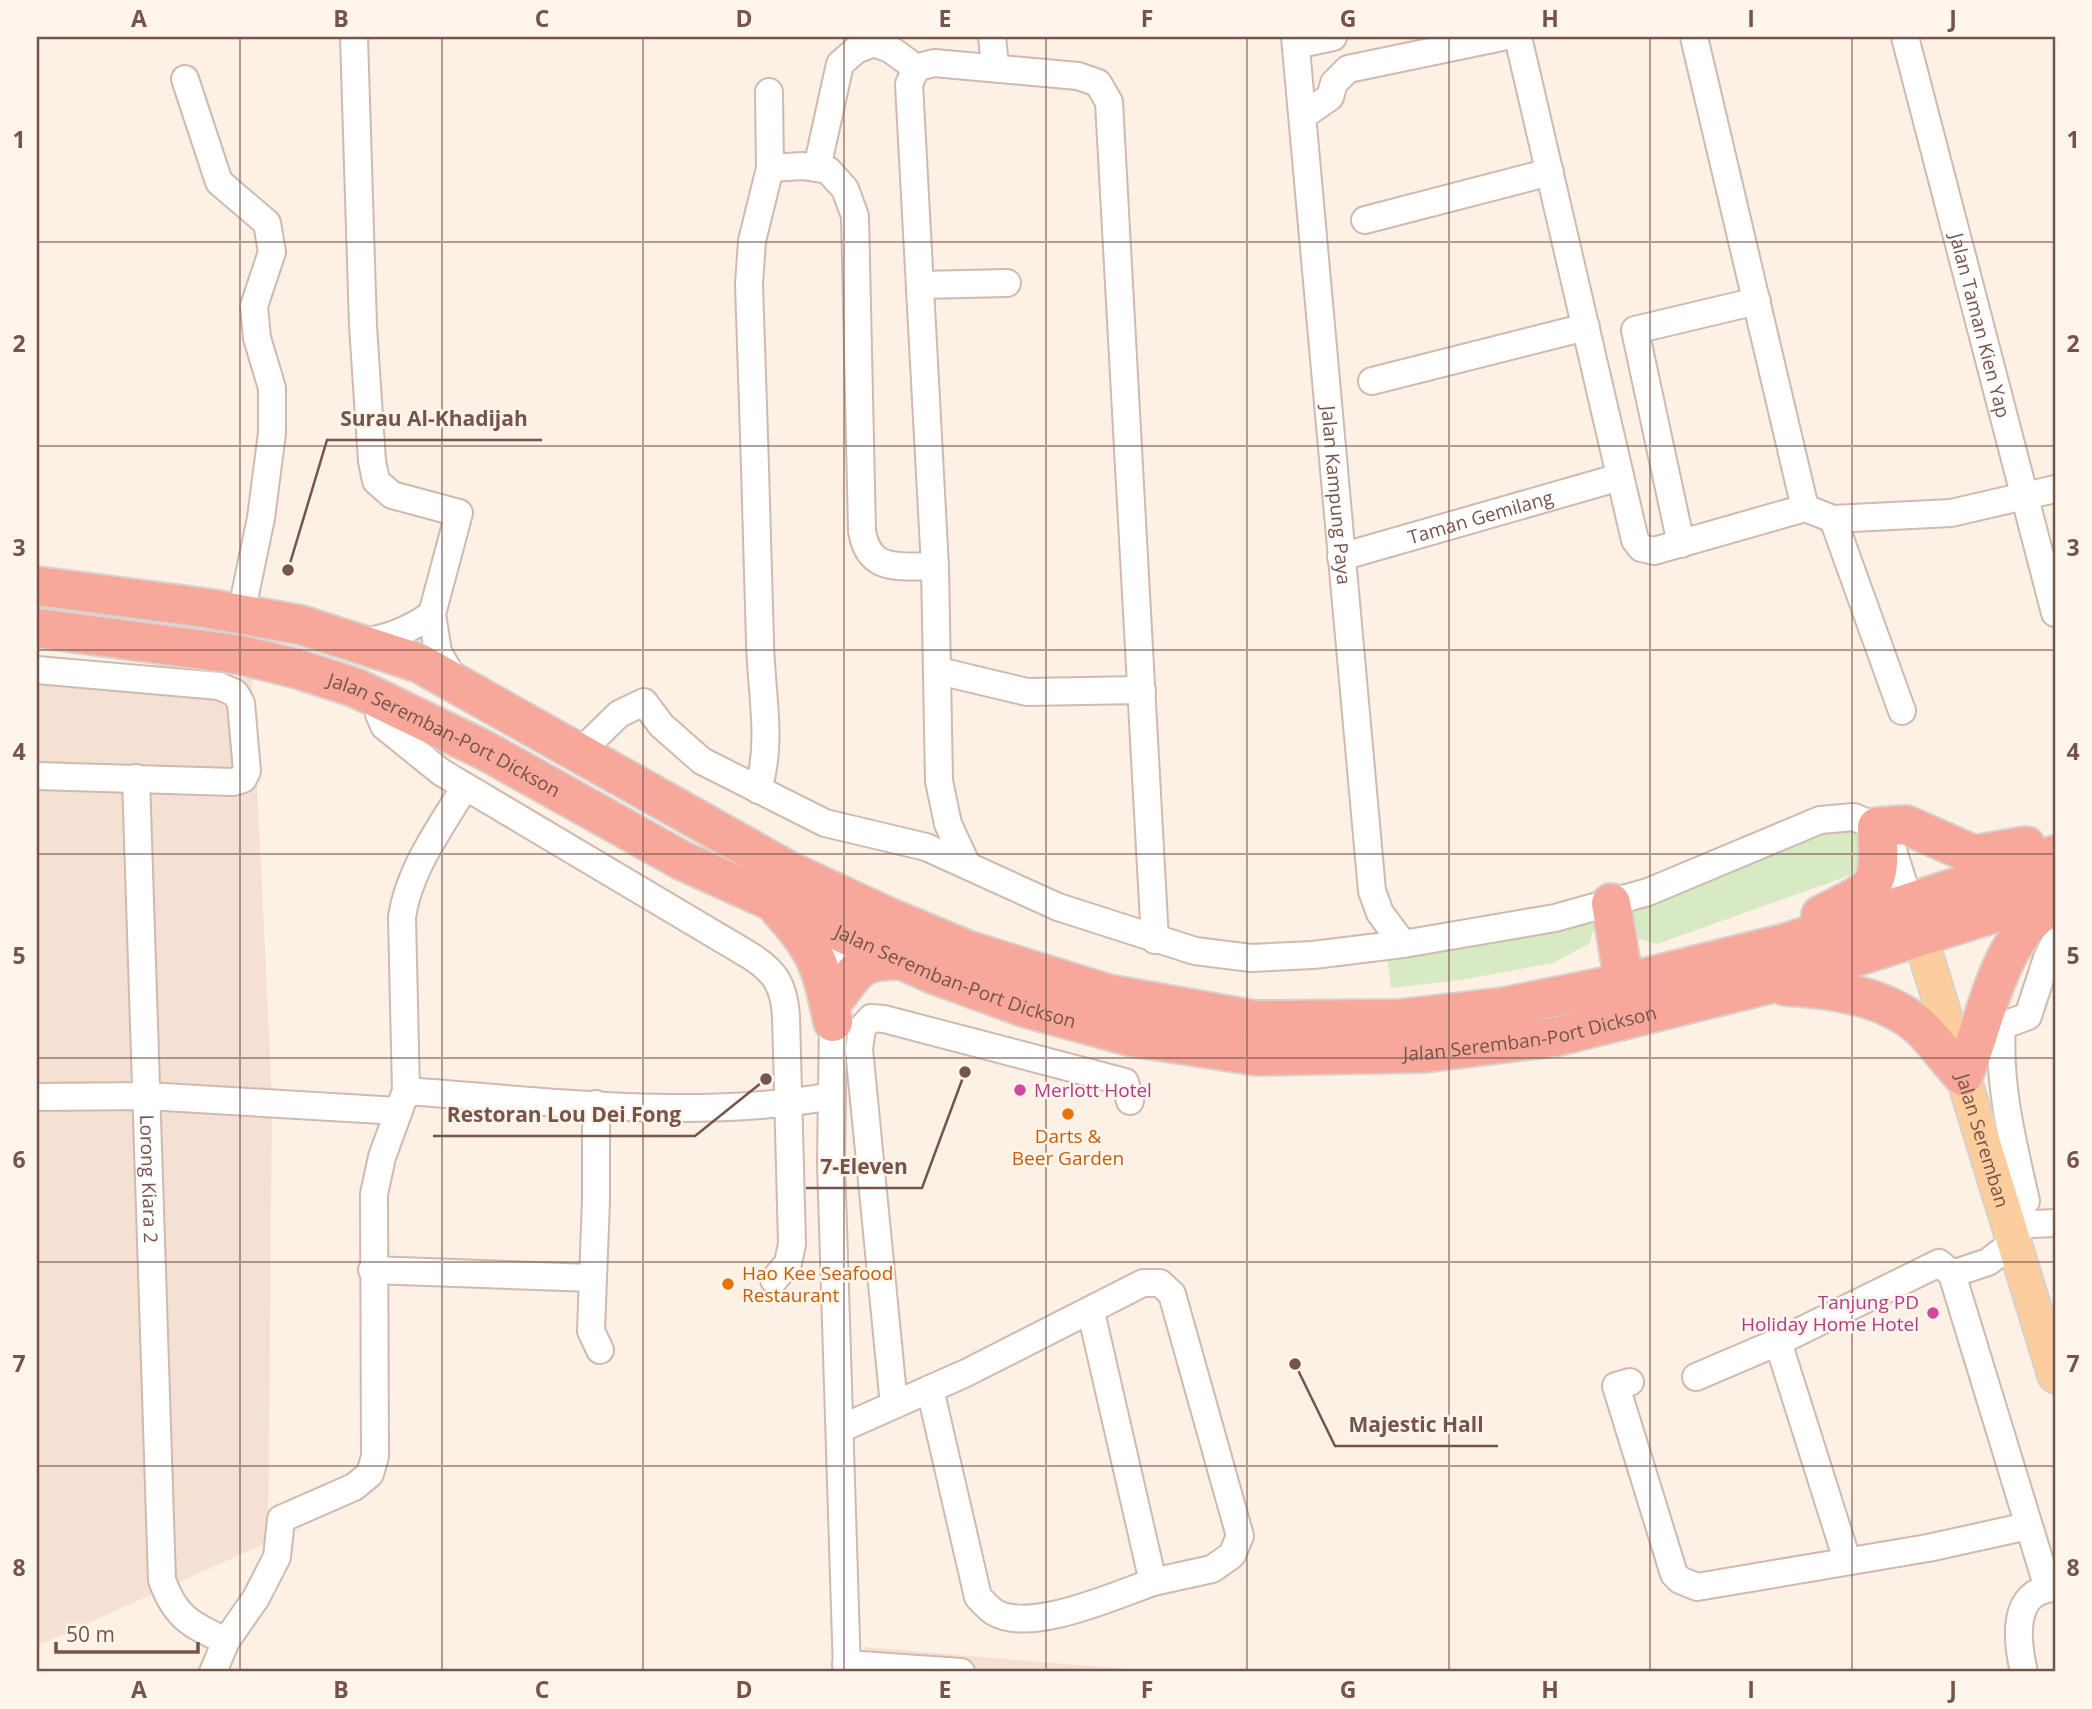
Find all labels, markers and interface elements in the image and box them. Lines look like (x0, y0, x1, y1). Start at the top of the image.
text: A (131, 2, 147, 34)
text: B (333, 2, 349, 34)
text: C (535, 2, 549, 34)
text: D (735, 2, 753, 34)
text: E (939, 2, 951, 34)
text: F (1141, 2, 1153, 34)
text: G (1340, 2, 1356, 34)
text: H (1541, 2, 1559, 34)
text: I (1747, 2, 1755, 34)
text: J (1947, 2, 1957, 34)
text: 1 (12, 123, 26, 155)
text: 1 (2066, 123, 2080, 155)
street label: Jalan Taman Kien Yap (1943, 228, 2017, 421)
text: 2 (12, 327, 26, 359)
text: 2 (2066, 327, 2080, 359)
callout: Surau Al-Khadijah (327, 398, 542, 440)
street label: Jalan Kampung Paya (1315, 402, 1357, 586)
text: Surau Al-Khadijah (340, 404, 528, 432)
street label: Taman Gemilang (1405, 484, 1556, 550)
text: 3 (12, 531, 26, 563)
text: 3 (2066, 531, 2080, 563)
street label: Jalan Seremban-Port Dickson (323, 666, 565, 803)
text: 4 (12, 735, 26, 767)
text: 4 (2066, 735, 2080, 767)
street label: Jalan Seremban-Port Dickson (829, 917, 1079, 1034)
text: 5 (12, 939, 26, 971)
text: 5 (2066, 939, 2080, 971)
street label: Jalan Seremban-Port Dickson (1401, 999, 1659, 1066)
street label: Jalan Seremban (1949, 1069, 2016, 1211)
place label: Merlott Hotel (1034, 1077, 1152, 1103)
marker: Merlott Hotel (1012, 1082, 1028, 1098)
callout: Restoran Lou Dei Fong (433, 1094, 695, 1136)
text: Restoran Lou Dei Fong (447, 1100, 681, 1128)
marker: Darts & Beer Garden (1060, 1106, 1076, 1122)
street label: Lorong Kiara 2 (134, 1114, 164, 1243)
place label: Darts & Beer Garden (1012, 1123, 1124, 1171)
text: 6 (12, 1143, 26, 1175)
text: 6 (2066, 1143, 2080, 1175)
callout: 7-Eleven (806, 1146, 922, 1188)
text: 7-Eleven (820, 1152, 908, 1180)
place label: Hao Kee Seafood Restaurant (742, 1260, 893, 1308)
marker: Hao Kee Seafood Restaurant (720, 1276, 736, 1292)
place label: Tanjung PD Holiday Home Hotel (1741, 1289, 1919, 1337)
marker: Tanjung PD Holiday Home Hotel (1925, 1305, 1941, 1321)
text: 7 (12, 1347, 26, 1379)
text: 7 (2066, 1347, 2080, 1379)
callout: Majestic Hall (1335, 1404, 1498, 1446)
text: Majestic Hall (1348, 1410, 1484, 1438)
text: 8 (12, 1551, 26, 1583)
text: 8 (2066, 1551, 2080, 1583)
scale bar (56, 1611, 198, 1655)
text: 50 m (66, 1620, 115, 1648)
text: A (131, 1673, 147, 1705)
text: B (333, 1673, 349, 1705)
text: C (535, 1673, 549, 1705)
text: D (735, 1673, 753, 1705)
text: E (939, 1673, 951, 1705)
text: F (1141, 1673, 1153, 1705)
text: G (1340, 1673, 1356, 1705)
text: H (1541, 1673, 1559, 1705)
text: I (1747, 1673, 1755, 1705)
text: J (1947, 1673, 1957, 1705)

